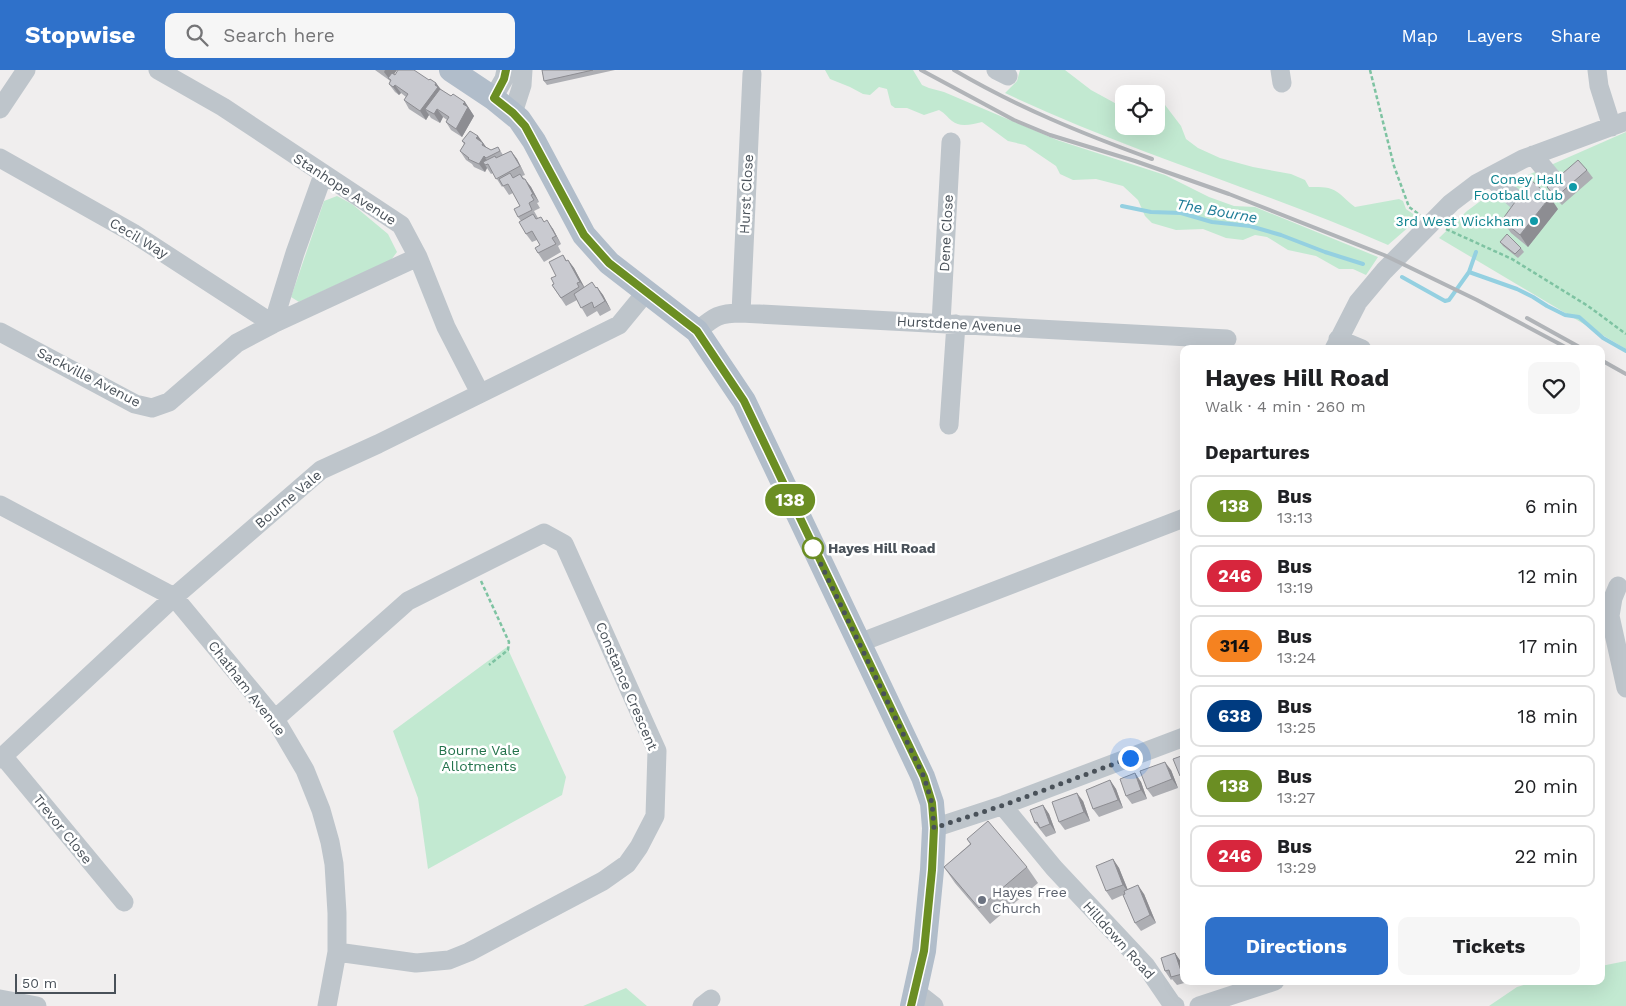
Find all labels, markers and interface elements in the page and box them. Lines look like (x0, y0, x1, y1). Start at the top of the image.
search box (165, 13, 515, 58)
text: Stopwise (25, 21, 135, 49)
icon: search (183, 21, 211, 49)
text: Search here (223, 24, 335, 47)
text: Map (1401, 25, 1438, 46)
text: Layers (1466, 25, 1523, 46)
text: Share (1551, 25, 1601, 46)
map controls (1115, 85, 1165, 135)
button: locate (1115, 85, 1165, 135)
street label: Stanhope Avenue (291, 150, 399, 228)
street label: Hurst Close (736, 154, 756, 234)
place label: Coney Hall Football club (1474, 171, 1564, 203)
marker: Coney Hall Football club (1567, 181, 1579, 193)
street label: Dene Close (936, 194, 956, 272)
water label: The Bourne (1175, 195, 1259, 227)
place label: 3rd West Wickham (1396, 213, 1524, 229)
street label: Cecil Way (107, 214, 172, 262)
marker: 3rd West Wickham (1528, 215, 1540, 227)
street label: Hurstdene Avenue (896, 313, 1022, 335)
street label: Sackville Avenue (35, 344, 143, 410)
button: heart (1528, 362, 1580, 414)
text: Hayes Hill Road (1205, 364, 1389, 392)
text: Walk · 4 min · 260 m (1205, 397, 1366, 416)
text: Departures (1205, 441, 1310, 464)
street label: Bourne Vale (252, 467, 324, 531)
line badge: 138 (761, 484, 819, 516)
text: Bus (1277, 485, 1312, 508)
text: 138 (775, 489, 805, 510)
text: 138 (1220, 495, 1249, 516)
text: 6 min (1525, 495, 1578, 518)
text: 13:13 (1277, 508, 1313, 527)
marker: Hayes Hill Road (802, 537, 824, 559)
place label: Hayes Hill Road (828, 540, 935, 556)
text: Bus (1277, 555, 1312, 578)
text: 246 (1218, 565, 1251, 586)
text: 12 min (1518, 565, 1578, 588)
text: 13:19 (1277, 578, 1313, 597)
street label: Constance Crescent (593, 619, 661, 753)
text: Bus (1277, 625, 1312, 648)
text: 314 (1219, 635, 1250, 656)
text: 17 min (1519, 635, 1578, 658)
street label: Chatham Avenue (205, 638, 289, 738)
text: 13:24 (1277, 648, 1316, 667)
text: Bus (1277, 695, 1312, 718)
text: 638 (1218, 705, 1251, 726)
text: 18 min (1517, 705, 1578, 728)
text: 13:25 (1277, 718, 1316, 737)
park label: Bourne Vale Allotments (438, 742, 520, 774)
your location (1118, 746, 1143, 771)
text: Bus (1277, 765, 1312, 788)
text: 138 (1220, 775, 1249, 796)
text: 20 min (1514, 775, 1578, 798)
text: 13:27 (1277, 788, 1315, 807)
street label: Trevor Close (30, 791, 96, 867)
text: Bus (1277, 835, 1312, 858)
text: 246 (1218, 845, 1251, 866)
text: 22 min (1514, 845, 1578, 868)
text: 13:29 (1277, 858, 1317, 877)
place label: Hayes Free Church (992, 884, 1067, 916)
marker: Hayes Free Church (976, 894, 988, 906)
street label: Hilldown Road (1080, 898, 1158, 982)
button: Directions (1205, 917, 1388, 975)
button: Tickets (1398, 917, 1580, 975)
scale bar (15, 971, 116, 994)
text: 50 m (22, 975, 57, 991)

